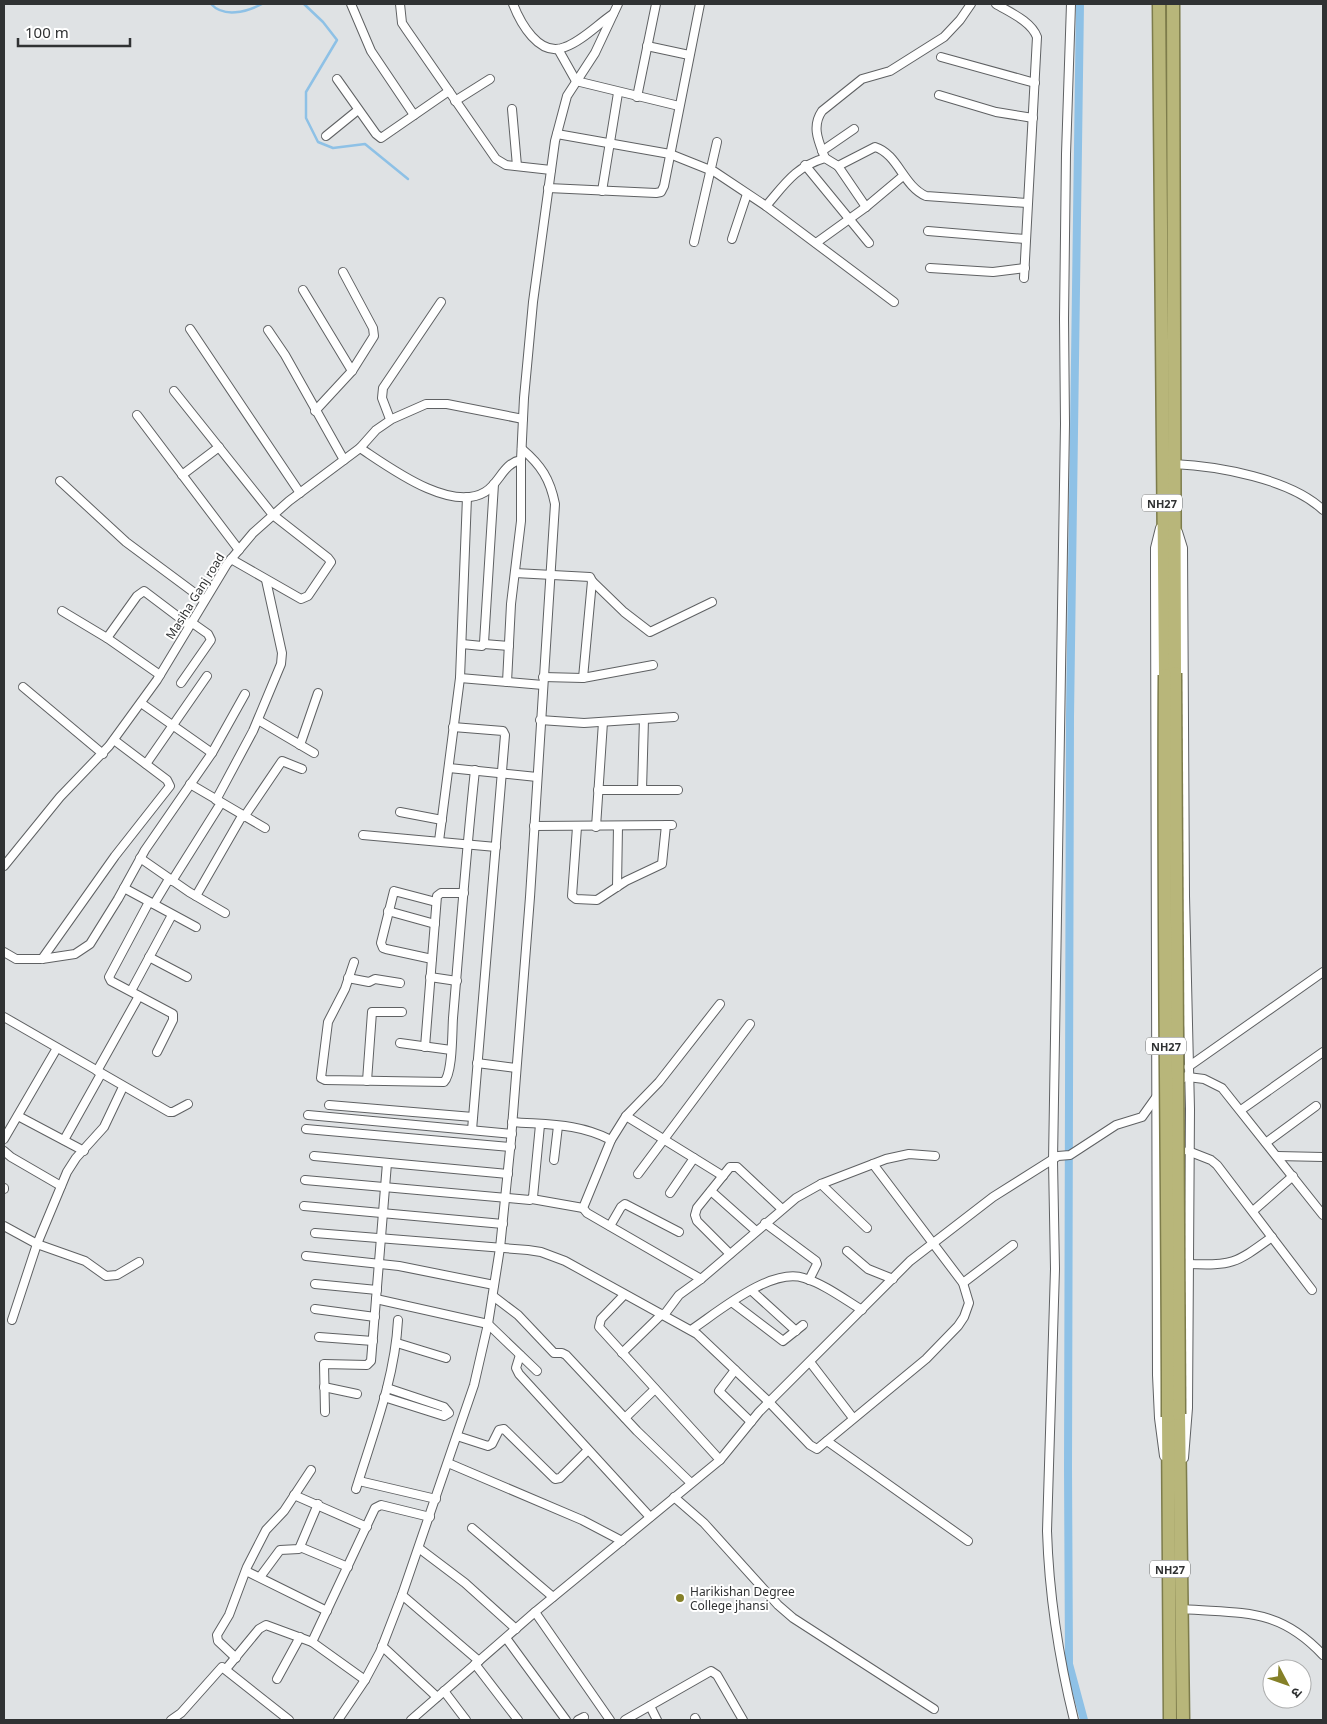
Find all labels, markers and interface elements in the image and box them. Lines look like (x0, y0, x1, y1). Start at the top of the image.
scale bar (18, 15, 130, 47)
text: 100 m (25, 22, 69, 42)
road number: NH27 (1142, 494, 1182, 512)
street label: Masiha Ganj road (162, 550, 228, 642)
road number: NH27 (1146, 1038, 1186, 1054)
road number: NH27 (1150, 1560, 1190, 1578)
place label: Harikishan Degree College jhansi (690, 1583, 795, 1614)
marker: Harikishan Degree College jhansi (674, 1592, 686, 1604)
north arrow (1262, 1659, 1312, 1709)
text: उ (1287, 1684, 1307, 1703)

